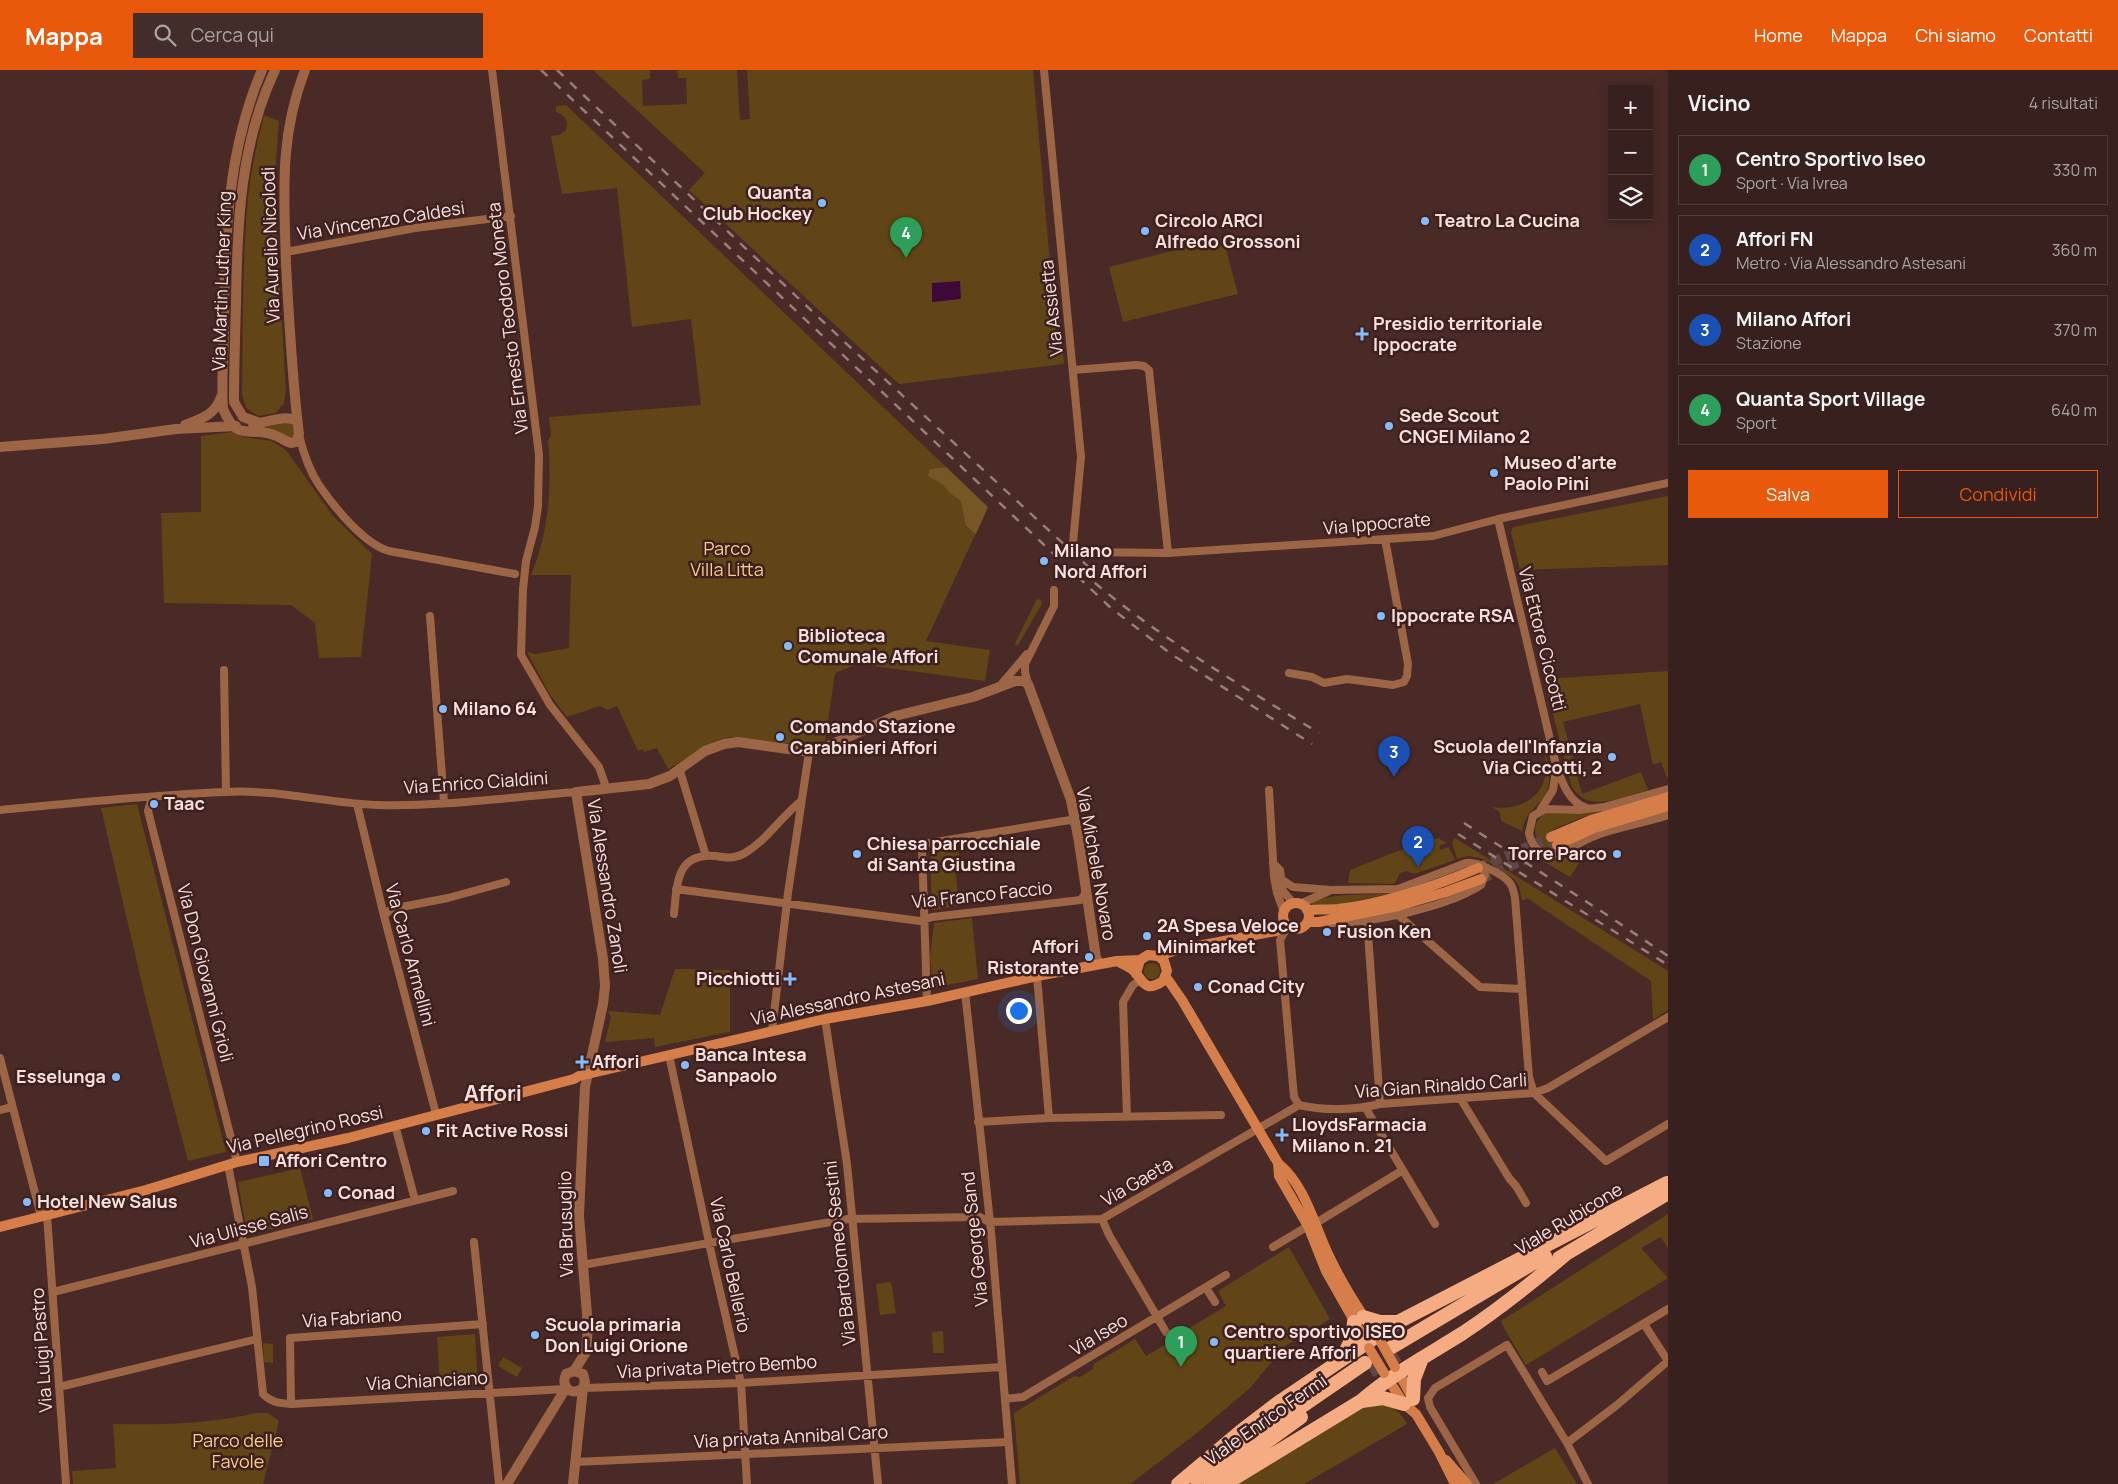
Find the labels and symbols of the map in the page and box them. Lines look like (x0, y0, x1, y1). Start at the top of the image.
street label: Via Aurelio Nicolodi (255, 166, 285, 324)
place label: Quanta Club Hockey (703, 180, 812, 225)
street label: Via Martin Luther King (206, 190, 236, 371)
street label: Via Vincenzo Caldesi (295, 195, 466, 245)
marker: Quanta Club Hockey (816, 197, 828, 209)
street label: Via Ernesto Teodoro Moneta (481, 201, 533, 435)
place label: Circolo ARCI Alfredo Grossoni (1155, 208, 1301, 253)
place label: Teatro La Cucina (1435, 208, 1580, 232)
marker: Teatro La Cucina (1419, 215, 1431, 227)
pin: 4 (890, 217, 922, 258)
marker: Circolo ARCI Alfredo Grossoni (1139, 225, 1151, 237)
street label: Via Assietta (1034, 259, 1068, 357)
place label: Presidio territoriale Ippocrate (1373, 311, 1543, 356)
marker: Presidio territoriale Ippocrate (1355, 327, 1369, 341)
place label: Sede Scout CNGEI Milano 2 (1399, 403, 1530, 448)
marker: Sede Scout CNGEI Milano 2 (1383, 420, 1395, 432)
place label: Museo d'arte Paolo Pini (1504, 450, 1617, 495)
marker: Museo d'arte Paolo Pini (1488, 467, 1500, 479)
street label: Via Ippocrate (1322, 506, 1432, 540)
park label: Parco Villa Litta (690, 536, 764, 581)
place label: Milano Nord Affori (1054, 538, 1147, 583)
marker: Milano Nord Affori (1038, 555, 1050, 567)
street label: Via Ettore Ciccotti (1513, 564, 1572, 713)
place label: Ippocrate RSA (1391, 603, 1515, 627)
marker: Ippocrate RSA (1375, 610, 1387, 622)
place label: Biblioteca Comunale Affori (798, 623, 938, 668)
marker: Biblioteca Comunale Affori (782, 640, 794, 652)
place label: Milano 64 (453, 696, 537, 720)
marker: Milano 64 (437, 703, 449, 715)
place label: Comando Stazione Carabinieri Affori (790, 714, 956, 759)
marker: Comando Stazione Carabinieri Affori (774, 731, 786, 743)
place label: Scuola dell'Infanzia Via Ciccotti, 2 (1433, 734, 1602, 779)
pin: 3 (1378, 736, 1410, 777)
marker: Scuola dell'Infanzia Via Ciccotti, 2 (1606, 751, 1618, 763)
street label: Via Enrico Cialdini (403, 765, 549, 799)
street label: Via Michele Novaro (1072, 785, 1122, 942)
place label: Taac (164, 791, 205, 815)
street label: Via Alessandro Zanoli (582, 797, 634, 975)
marker: Taac (148, 798, 160, 810)
pin: 2 (1402, 826, 1434, 867)
place label: Chiesa parrocchiale di Santa Giustina (867, 831, 1041, 876)
place label: Torre Parco (1508, 841, 1607, 865)
marker: Chiesa parrocchiale di Santa Giustina (851, 848, 863, 860)
marker: Torre Parco (1611, 848, 1623, 860)
street label: Via Franco Faccio (911, 875, 1053, 913)
street label: Via Don Giovanni Grioli (172, 881, 240, 1064)
street label: Via Carlo Armellini (380, 881, 442, 1029)
place label: 2A Spesa Veloce Minimarket (1157, 913, 1299, 958)
place label: Fusion Ken (1337, 919, 1431, 943)
marker: Fusion Ken (1321, 926, 1333, 938)
marker: 2A Spesa Veloce Minimarket (1141, 930, 1153, 942)
place label: Affori Ristorante (987, 934, 1079, 979)
marker: Affori Ristorante (1083, 951, 1095, 963)
place label: Picchiotti (696, 966, 780, 990)
street label: Via Alessandro Astesani (749, 966, 947, 1030)
marker: Picchiotti (784, 973, 796, 985)
place label: Conad City (1208, 974, 1305, 998)
marker: Conad City (1192, 981, 1204, 993)
your location (1006, 998, 1032, 1024)
place label: Banca Intesa Sanpaolo (695, 1042, 807, 1087)
place label: Affori (592, 1049, 639, 1073)
marker: Affori (576, 1056, 588, 1068)
marker: Banca Intesa Sanpaolo (679, 1059, 691, 1071)
place label: Esselunga (16, 1064, 106, 1088)
street label: Via Gian Rinaldo Carli (1354, 1067, 1528, 1103)
marker: Esselunga (110, 1071, 122, 1083)
district label: Affori (464, 1078, 522, 1108)
street label: Via Pellegrino Rossi (224, 1099, 385, 1159)
place label: LloydsFarmacia Milano n. 21 (1292, 1112, 1427, 1157)
place label: Fit Active Rossi (436, 1118, 569, 1142)
marker: Fit Active Rossi (420, 1125, 432, 1137)
marker: LloydsFarmacia Milano n. 21 (1276, 1129, 1288, 1141)
place label: Affori Centro (275, 1148, 387, 1172)
street label: Via Gaeta (1096, 1151, 1177, 1211)
marker: Affori Centro (257, 1154, 271, 1168)
street label: Via Bartolomeo Sestini (817, 1160, 861, 1347)
street label: Via George Sand (955, 1170, 993, 1308)
street label: Via Brusuglio (552, 1171, 578, 1277)
street label: Viale Rubicone (1510, 1177, 1627, 1260)
place label: Conad (338, 1180, 395, 1204)
marker: Conad (322, 1187, 334, 1199)
place label: Hotel New Salus (37, 1189, 178, 1213)
street label: Via Carlo Bellerio (705, 1195, 757, 1335)
marker: Hotel New Salus (21, 1196, 33, 1208)
street label: Via Ulisse Salis (187, 1199, 310, 1253)
street label: Via Luigi Pastro (25, 1287, 57, 1413)
street label: Via Fabriano (301, 1302, 402, 1332)
street label: Via Iseo (1065, 1308, 1132, 1361)
place label: Scuola primaria Don Luigi Orione (545, 1312, 688, 1357)
place label: Centro sportivo ISEO quartiere Affori (1224, 1319, 1405, 1364)
pin: 1 (1165, 1326, 1197, 1367)
marker: Scuola primaria Don Luigi Orione (529, 1329, 541, 1341)
marker: Centro sportivo ISEO quartiere Affori (1208, 1336, 1220, 1348)
street label: Via privata Pietro Bembo (616, 1349, 818, 1383)
street label: Via Chianciano (365, 1365, 488, 1395)
street label: Viale Enrico Fermi (1200, 1368, 1331, 1470)
street label: Via privata Annibal Caro (693, 1419, 889, 1453)
park label: Parco delle Favole (193, 1428, 283, 1473)

